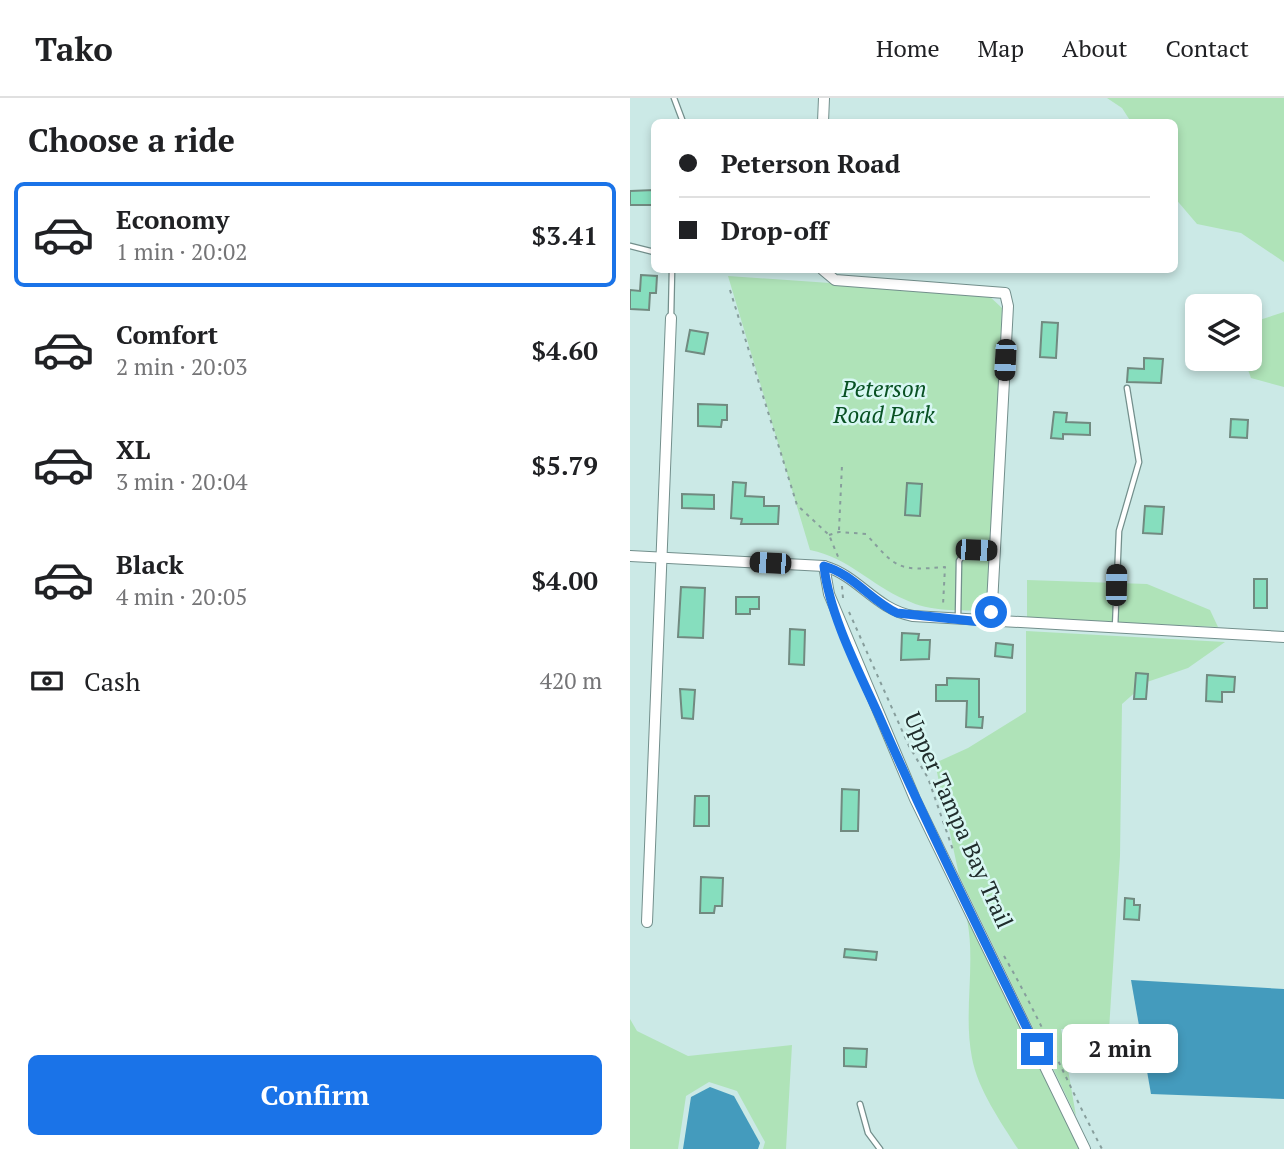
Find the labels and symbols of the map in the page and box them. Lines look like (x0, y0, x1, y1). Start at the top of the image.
car (994, 338, 1017, 382)
park label: Peterson Road Park (832, 373, 936, 430)
car (955, 539, 998, 561)
car (749, 551, 792, 575)
car (1106, 564, 1127, 606)
route start (975, 596, 1007, 628)
street label: Upper Tampa Bay Trail (897, 707, 1021, 933)
callout: 2 min (1062, 1024, 1177, 1074)
route end (1021, 1033, 1053, 1065)

